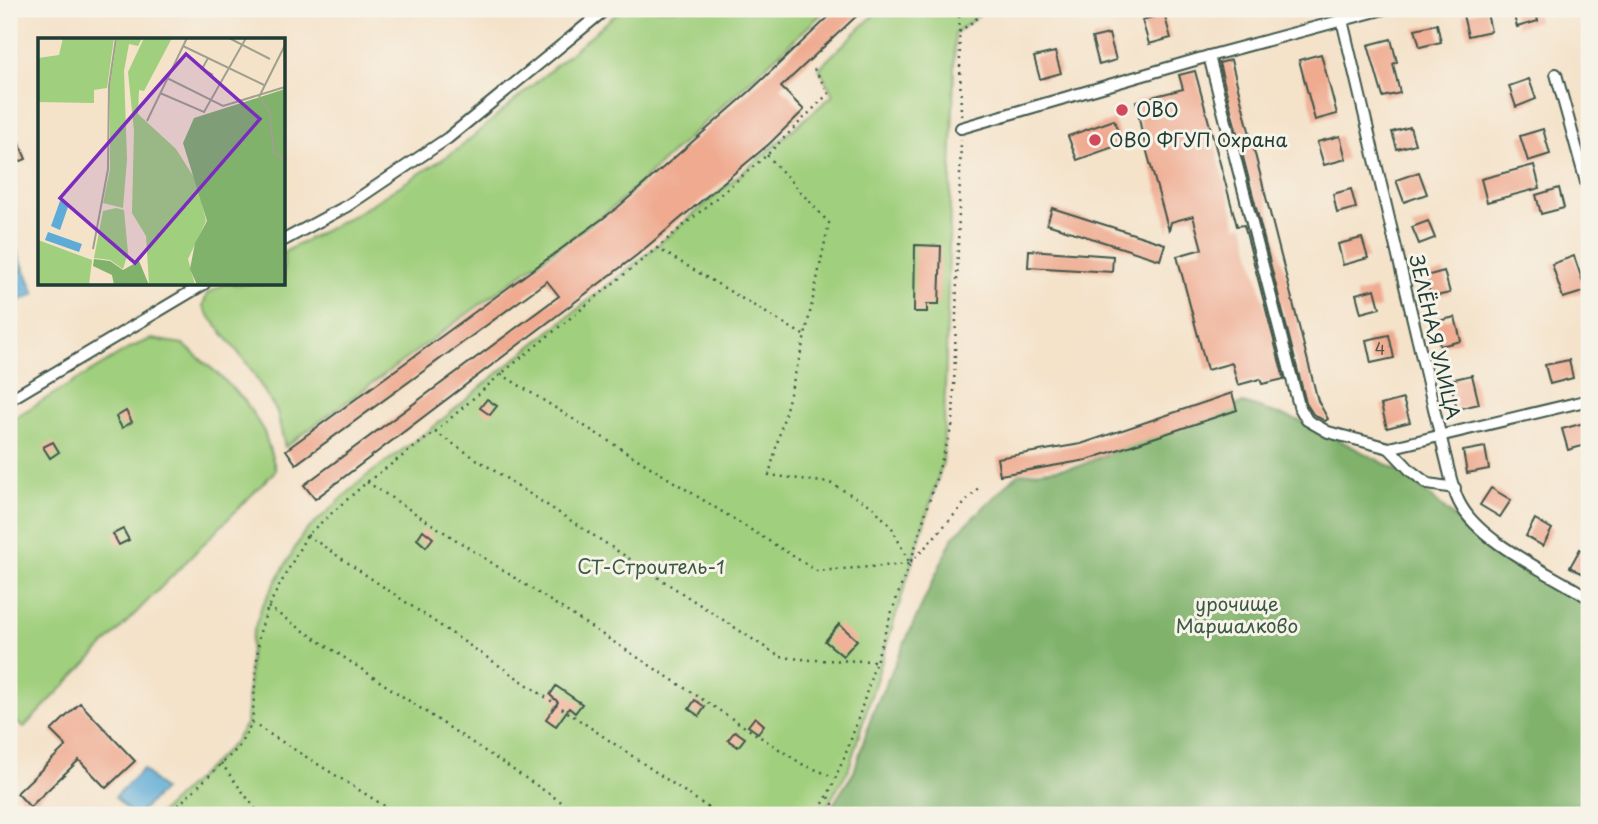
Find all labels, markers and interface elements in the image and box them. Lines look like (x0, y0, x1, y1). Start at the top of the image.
inset map (38, 38, 285, 285)
place label: ОВО (1136, 95, 1179, 123)
marker: ОВО (1114, 102, 1130, 118)
place label: ОВО ФГУП Охрана (1109, 125, 1287, 153)
marker: ОВО ФГУП Охрана (1087, 132, 1103, 148)
street label: ЗЕЛЁНАЯ УЛИЦА (1403, 252, 1469, 422)
house number: 4 (1375, 336, 1385, 360)
park label: СТ-Строитель-1 (577, 552, 725, 580)
park label: урочище Маршалково (1176, 589, 1298, 639)

